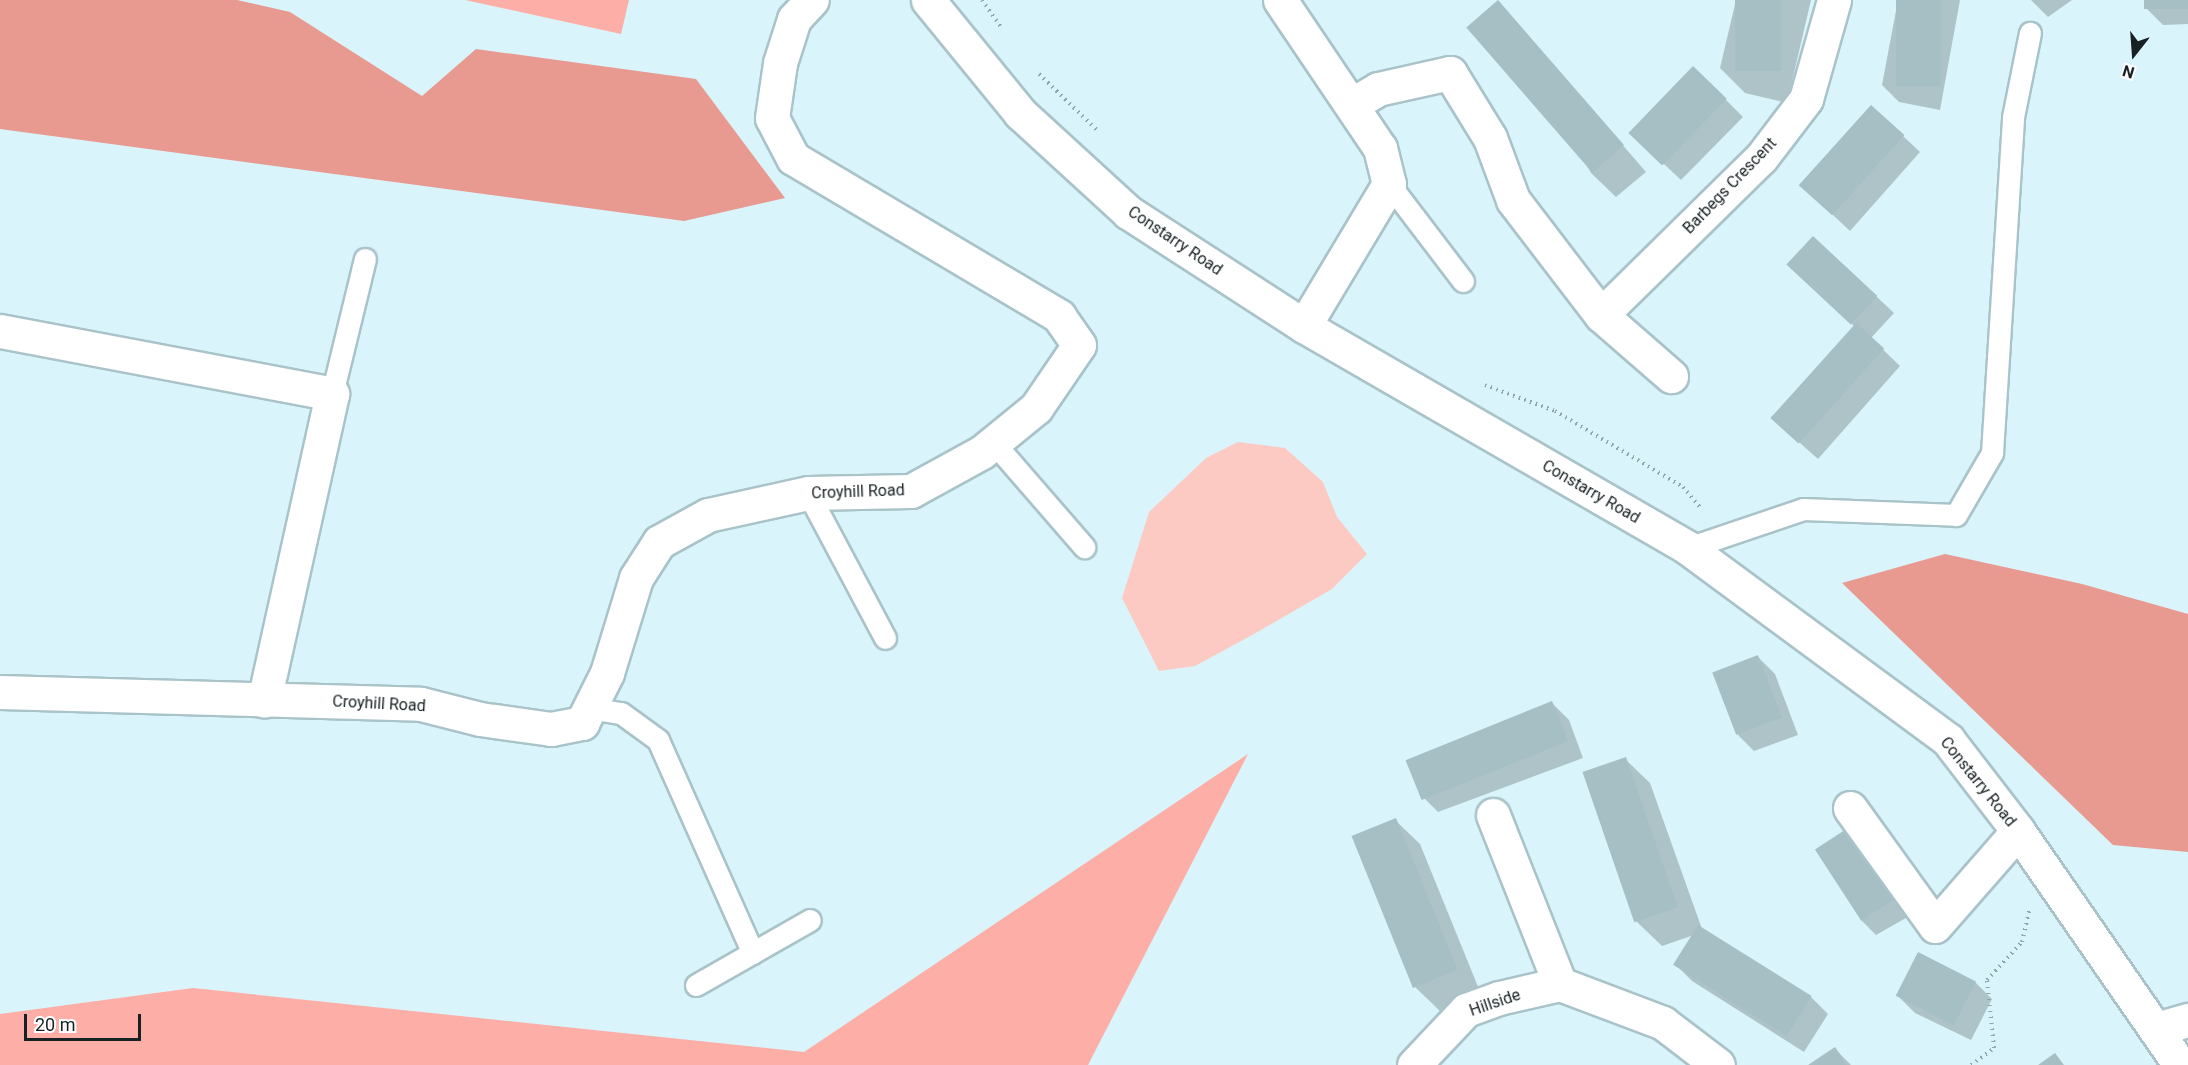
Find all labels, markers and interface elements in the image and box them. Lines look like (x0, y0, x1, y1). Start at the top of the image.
north arrow (2104, 24, 2164, 84)
text: N (2120, 61, 2137, 82)
street label: Barbegs Crescent (1679, 134, 1781, 238)
street label: Constarry Road (1124, 202, 1226, 280)
street label: Constarry Road (1539, 456, 1643, 528)
street label: Croyhill Road (811, 481, 905, 503)
street label: Croyhill Road (332, 692, 426, 716)
street label: Constarry Road (1936, 733, 2020, 831)
street label: Hillside (1467, 985, 1523, 1021)
scale bar (27, 1002, 144, 1040)
text: 20 m (35, 1014, 75, 1035)

